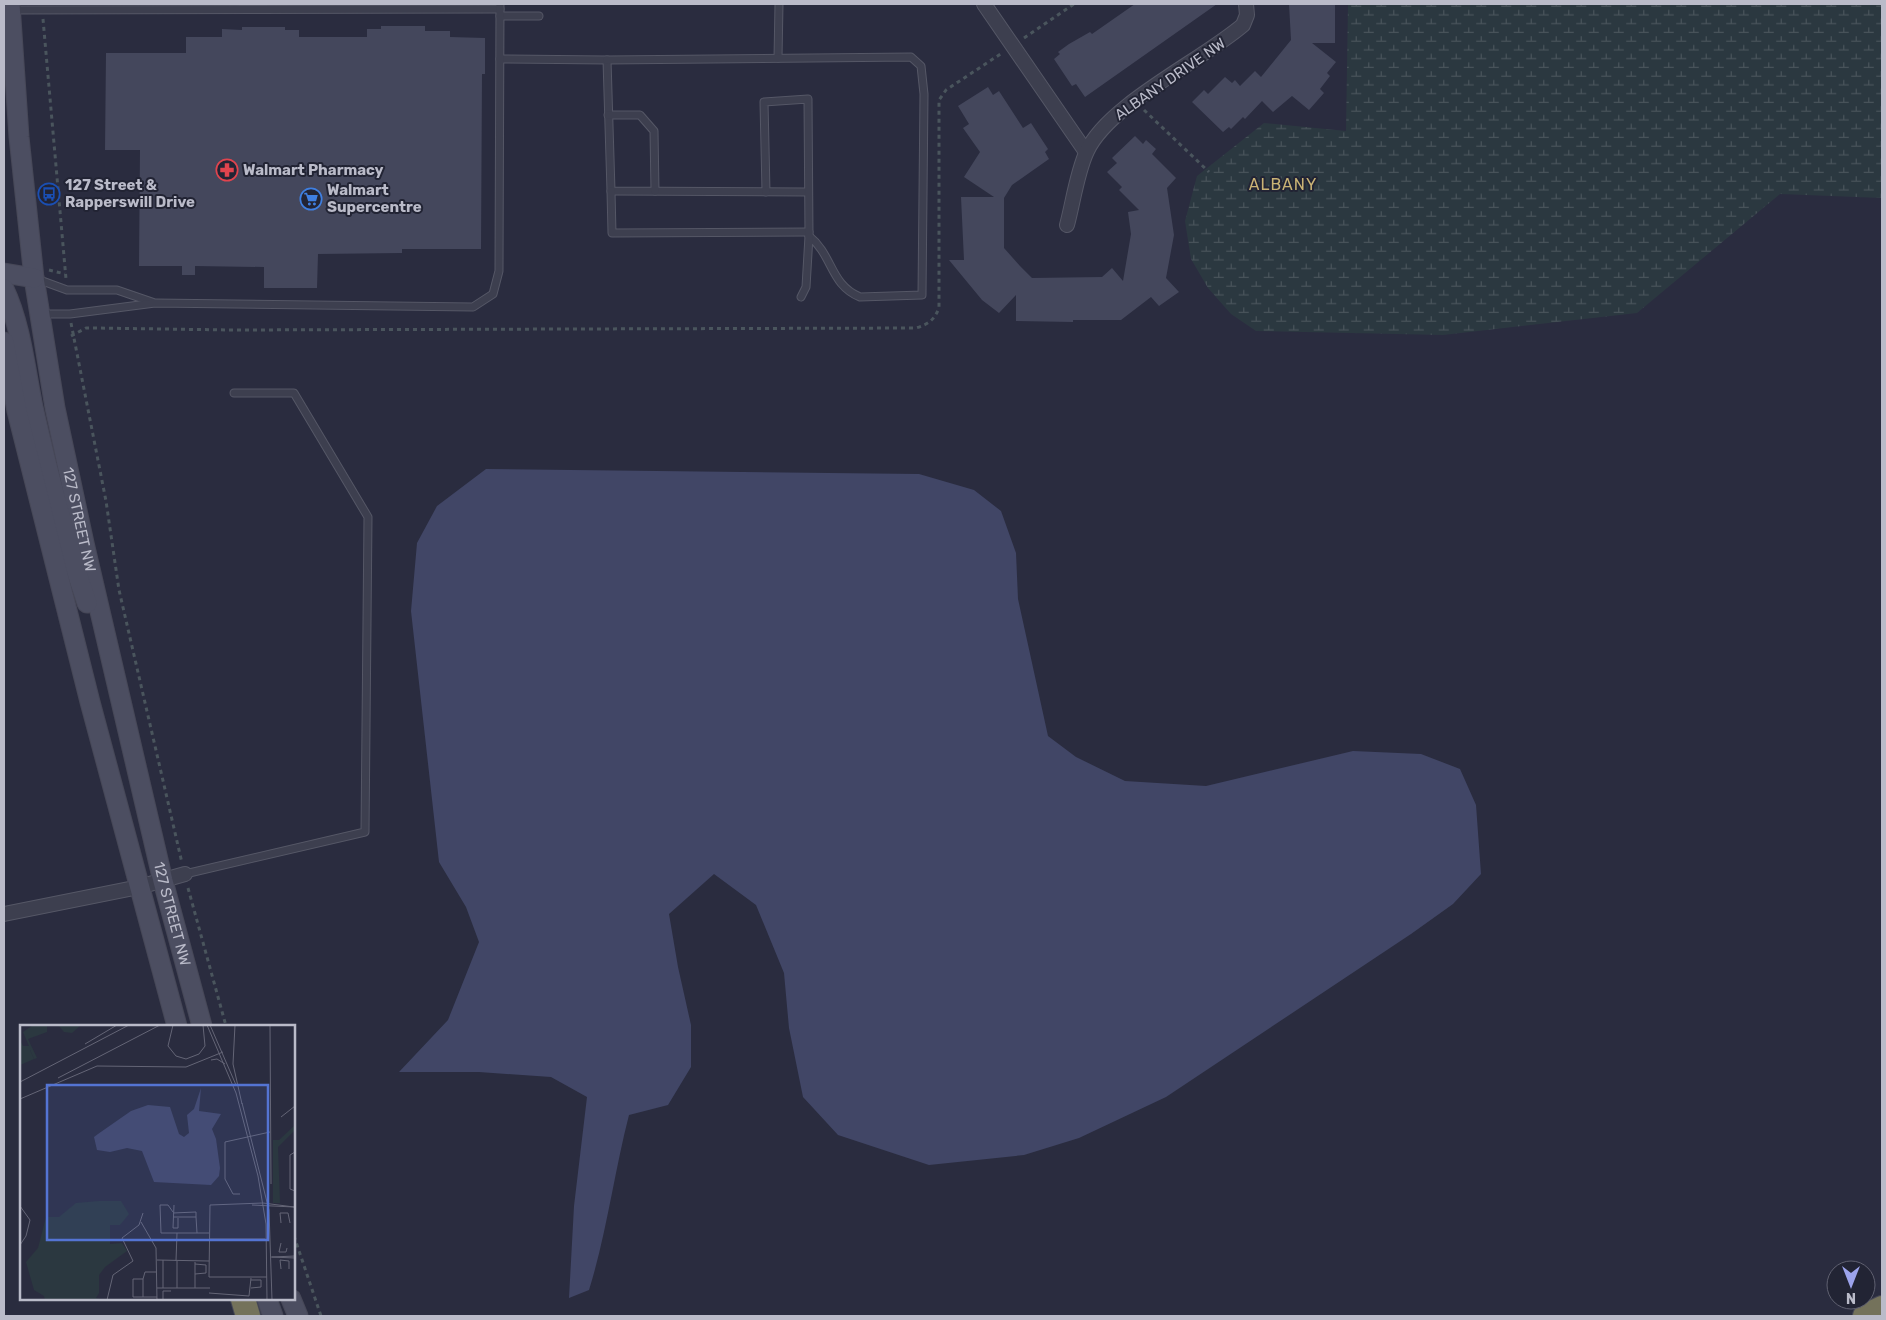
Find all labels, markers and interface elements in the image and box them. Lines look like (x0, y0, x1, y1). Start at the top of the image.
street label: ALBANY DRIVE NW (1111, 34, 1229, 124)
pharmacy icon: Walmart Pharmacy (215, 158, 239, 182)
place label: Walmart Pharmacy (243, 161, 384, 179)
district label: ALBANY (1249, 175, 1317, 194)
place label: 127 Street & Rapperswill Drive (65, 176, 195, 211)
place label: Walmart Supercentre (327, 181, 422, 216)
bus stop icon: 127 Street & Rapperswill Drive (37, 182, 61, 206)
supermarket icon: Walmart Supercentre (299, 187, 323, 211)
street label: 127 STREET NW (59, 465, 100, 574)
street label: 127 STREET NW (150, 860, 194, 968)
inset map (20, 1025, 295, 1300)
north arrow (1826, 1260, 1876, 1310)
text: N (1846, 1289, 1856, 1306)

